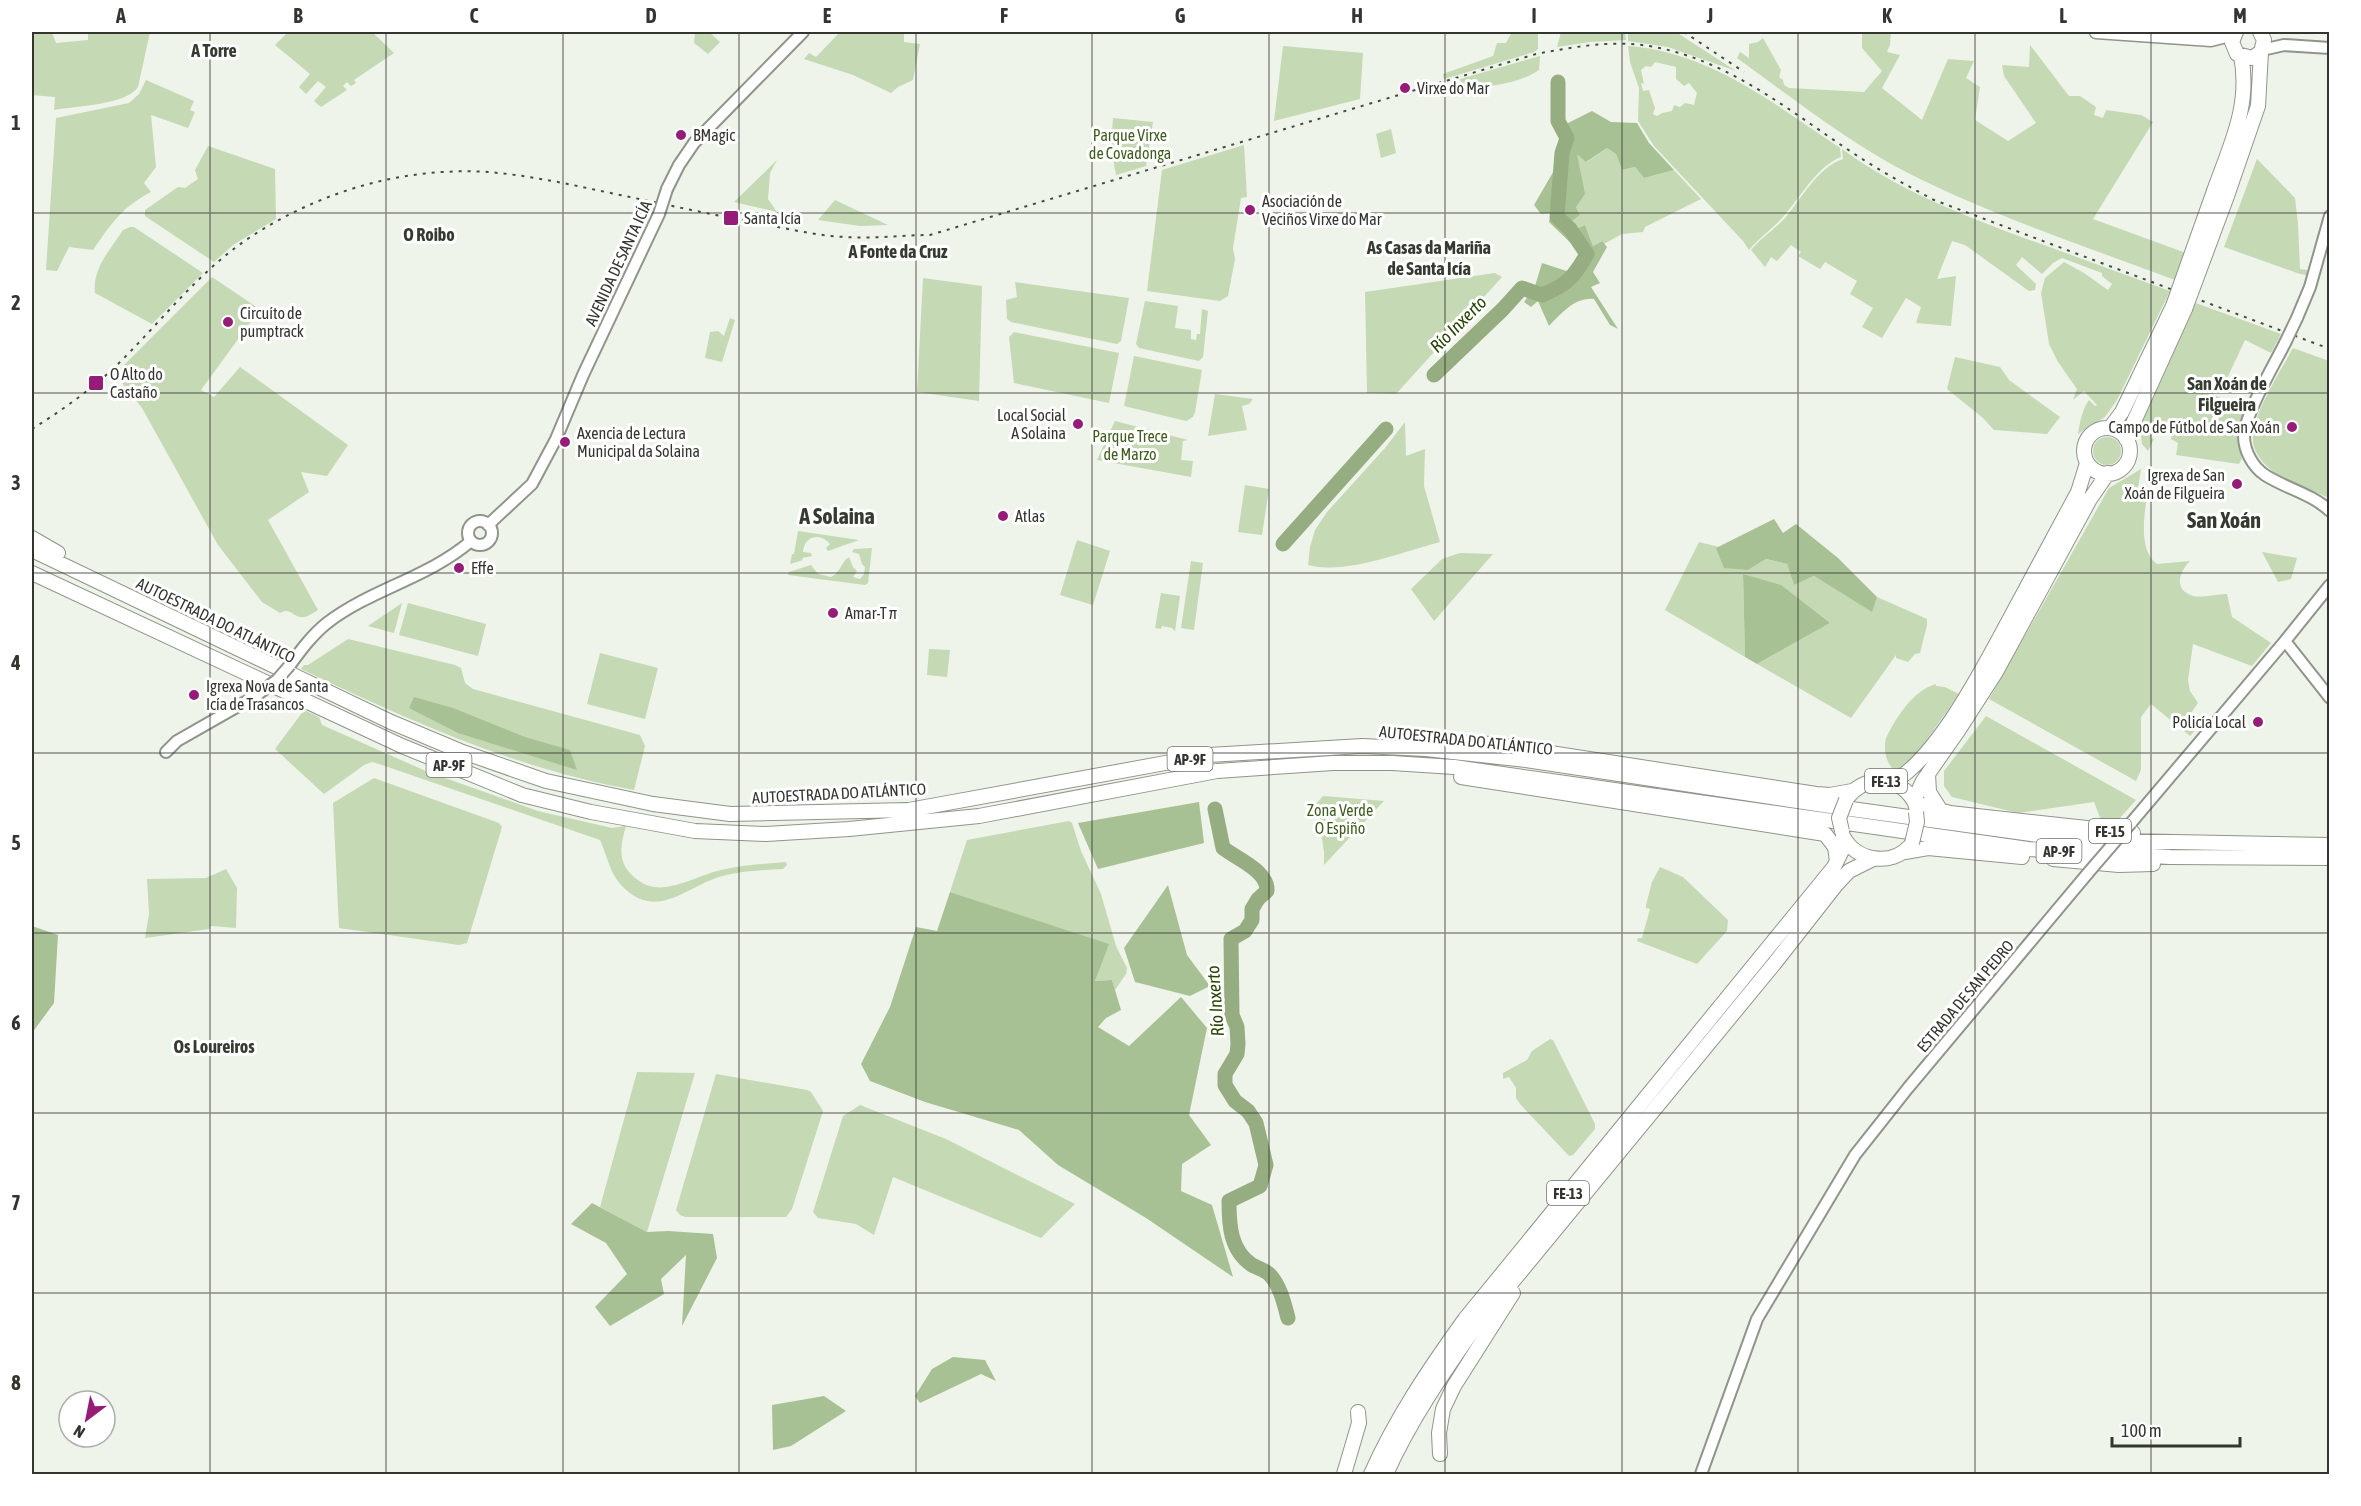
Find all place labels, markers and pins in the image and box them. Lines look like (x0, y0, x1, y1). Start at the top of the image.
place label: Virxe do Mar (1417, 79, 1489, 97)
marker: Virxe do Mar (1398, 81, 1412, 95)
place label: BMagic (693, 126, 735, 145)
marker: BMagic (674, 128, 688, 142)
place label: Asociación de Veciños Virxe do Mar (1262, 192, 1382, 228)
marker: Asociación de Veciños Virxe do Mar (1243, 203, 1257, 217)
marker: Santa Icía (722, 209, 740, 227)
place label: Santa Icía (744, 209, 801, 227)
place label: Circuíto de pumptrack (240, 304, 304, 341)
marker: Circuíto de pumptrack (221, 315, 235, 329)
place label: O Alto do Castaño (110, 365, 163, 401)
marker: O Alto do Castaño (87, 374, 105, 392)
place label: Local Social A Solaina (997, 406, 1067, 442)
marker: Local Social A Solaina (1071, 417, 1085, 431)
place label: Campo de Fútbol de San Xoán (2109, 418, 2280, 437)
marker: Campo de Fútbol de San Xoán (2285, 420, 2299, 434)
place label: Axencia de Lectura Municipal da Solaina (577, 424, 700, 461)
marker: Axencia de Lectura Municipal da Solaina (558, 435, 572, 449)
place label: Igrexa de San Xoán de Filgueira (2125, 466, 2225, 503)
marker: Igrexa de San Xoán de Filgueira (2230, 477, 2244, 491)
place label: Atlas (1015, 507, 1045, 525)
marker: Atlas (996, 509, 1010, 523)
place label: Effe (471, 559, 494, 577)
marker: Effe (452, 561, 466, 575)
place label: Amar-T π (845, 604, 897, 622)
marker: Amar-T π (826, 606, 840, 620)
place label: Igrexa Nova de Santa Icía de Trasancos (206, 677, 329, 713)
marker: Igrexa Nova de Santa Icía de Trasancos (187, 688, 201, 702)
place label: Policía Local (2172, 713, 2247, 731)
marker: Policía Local (2251, 715, 2265, 729)

